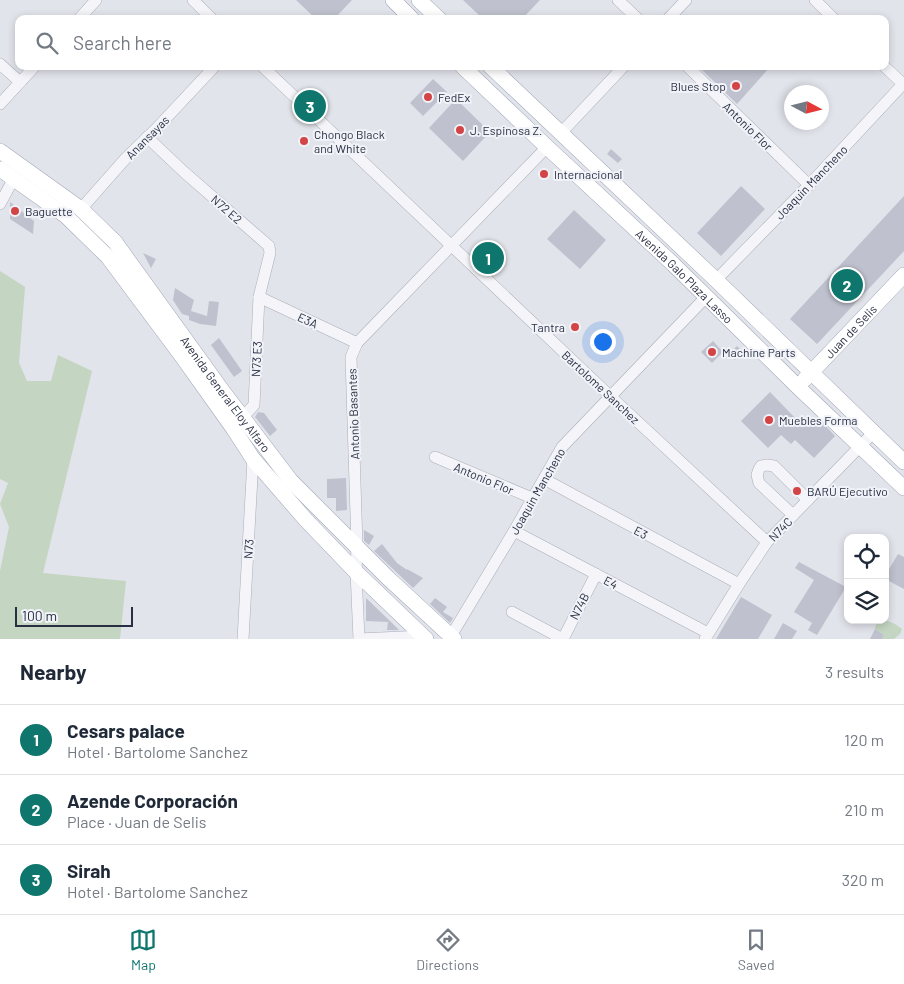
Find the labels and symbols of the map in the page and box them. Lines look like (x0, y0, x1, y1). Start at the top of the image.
place label: Blues Stop (670, 79, 726, 93)
marker: Blues Stop (730, 80, 742, 92)
north arrow (784, 85, 829, 130)
pin: 3 (294, 87, 326, 125)
place label: FedEx (438, 90, 471, 104)
marker: FedEx (422, 91, 434, 103)
street label: Antonio Flor (720, 99, 776, 154)
street label: Anansayas (122, 112, 172, 162)
place label: J. Espinosa Z. (470, 123, 542, 137)
marker: J. Espinosa Z. (454, 124, 466, 136)
place label: Chongo Black and White (314, 127, 385, 155)
marker: Chongo Black and White (298, 135, 310, 147)
street label: Joaquin Mancheno (772, 142, 850, 222)
place label: Internacional (554, 167, 622, 181)
marker: Internacional (538, 168, 550, 180)
street label: N72 E2 (209, 192, 245, 226)
place label: Baguette (25, 204, 73, 218)
marker: Baguette (9, 205, 21, 217)
street label: Avenida Galo Plaza Lasso (633, 226, 736, 326)
pin: 1 (472, 239, 504, 277)
pin: 2 (831, 266, 863, 304)
street label: Juan de Selis (822, 301, 879, 361)
street label: E3A (296, 309, 320, 331)
place label: Tantra (531, 320, 565, 334)
marker: Tantra (569, 321, 581, 333)
your location (590, 329, 616, 355)
street label: Avenida General Eloy Alfaro (178, 333, 273, 455)
street label: N73 E3 (248, 341, 264, 377)
place label: Machine Parts (722, 345, 796, 359)
marker: Machine Parts (706, 346, 718, 358)
street label: Bartolome Sanchez (559, 348, 643, 426)
street label: Antonio Basantes (344, 368, 362, 460)
place label: Muebles Forma (779, 413, 857, 427)
marker: Muebles Forma (763, 414, 775, 426)
street label: Joaquin Mancheno (507, 445, 567, 537)
street label: Antonio Flor (452, 459, 517, 497)
place label: BARÚ Ejecutivo (807, 484, 888, 498)
marker: BARÚ Ejecutivo (791, 485, 803, 497)
street label: N74C (765, 514, 795, 544)
street label: E3 (632, 523, 650, 541)
street label: N73 (240, 539, 256, 559)
street label: E4 (602, 573, 620, 591)
street label: N74B (566, 590, 592, 622)
scale bar (15, 604, 132, 627)

